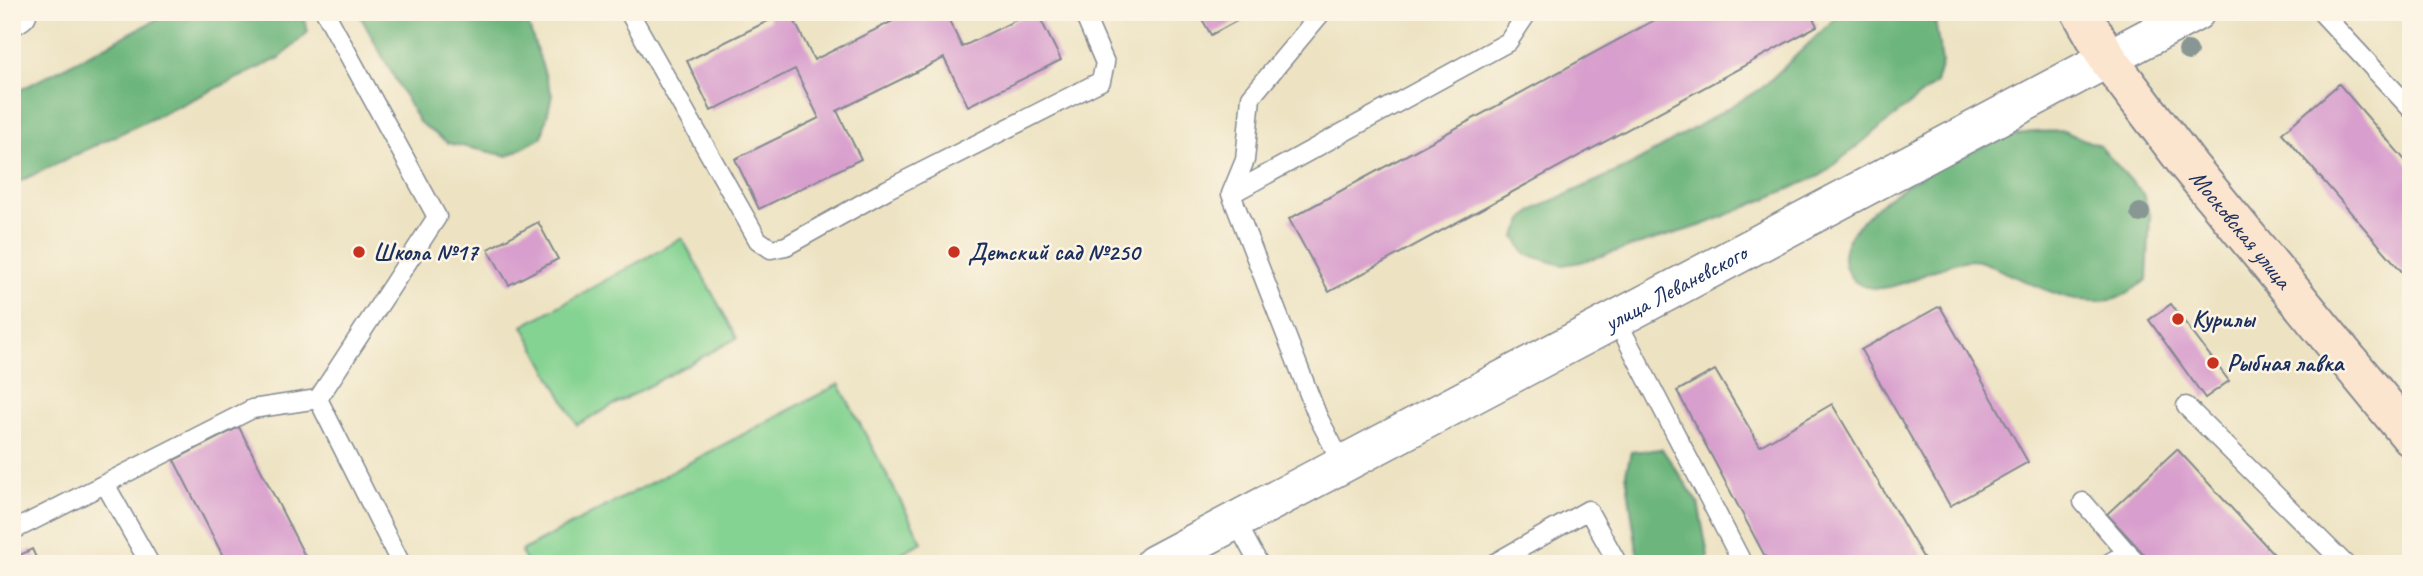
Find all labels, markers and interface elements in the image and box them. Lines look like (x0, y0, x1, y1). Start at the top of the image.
street label: Московская улица (2183, 163, 2299, 296)
place label: Школа №17 (373, 237, 480, 267)
place label: Детский сад №250 (968, 237, 1142, 267)
street label: улица Леваневского (1597, 237, 1754, 339)
marker: Школа №17 (351, 244, 367, 260)
marker: Детский сад №250 (946, 244, 962, 260)
place label: Курилы (2192, 304, 2256, 334)
marker: Курилы (2170, 311, 2186, 327)
place label: Рыбная лавка (2227, 348, 2346, 378)
marker: Рыбная лавка (2205, 355, 2221, 371)

